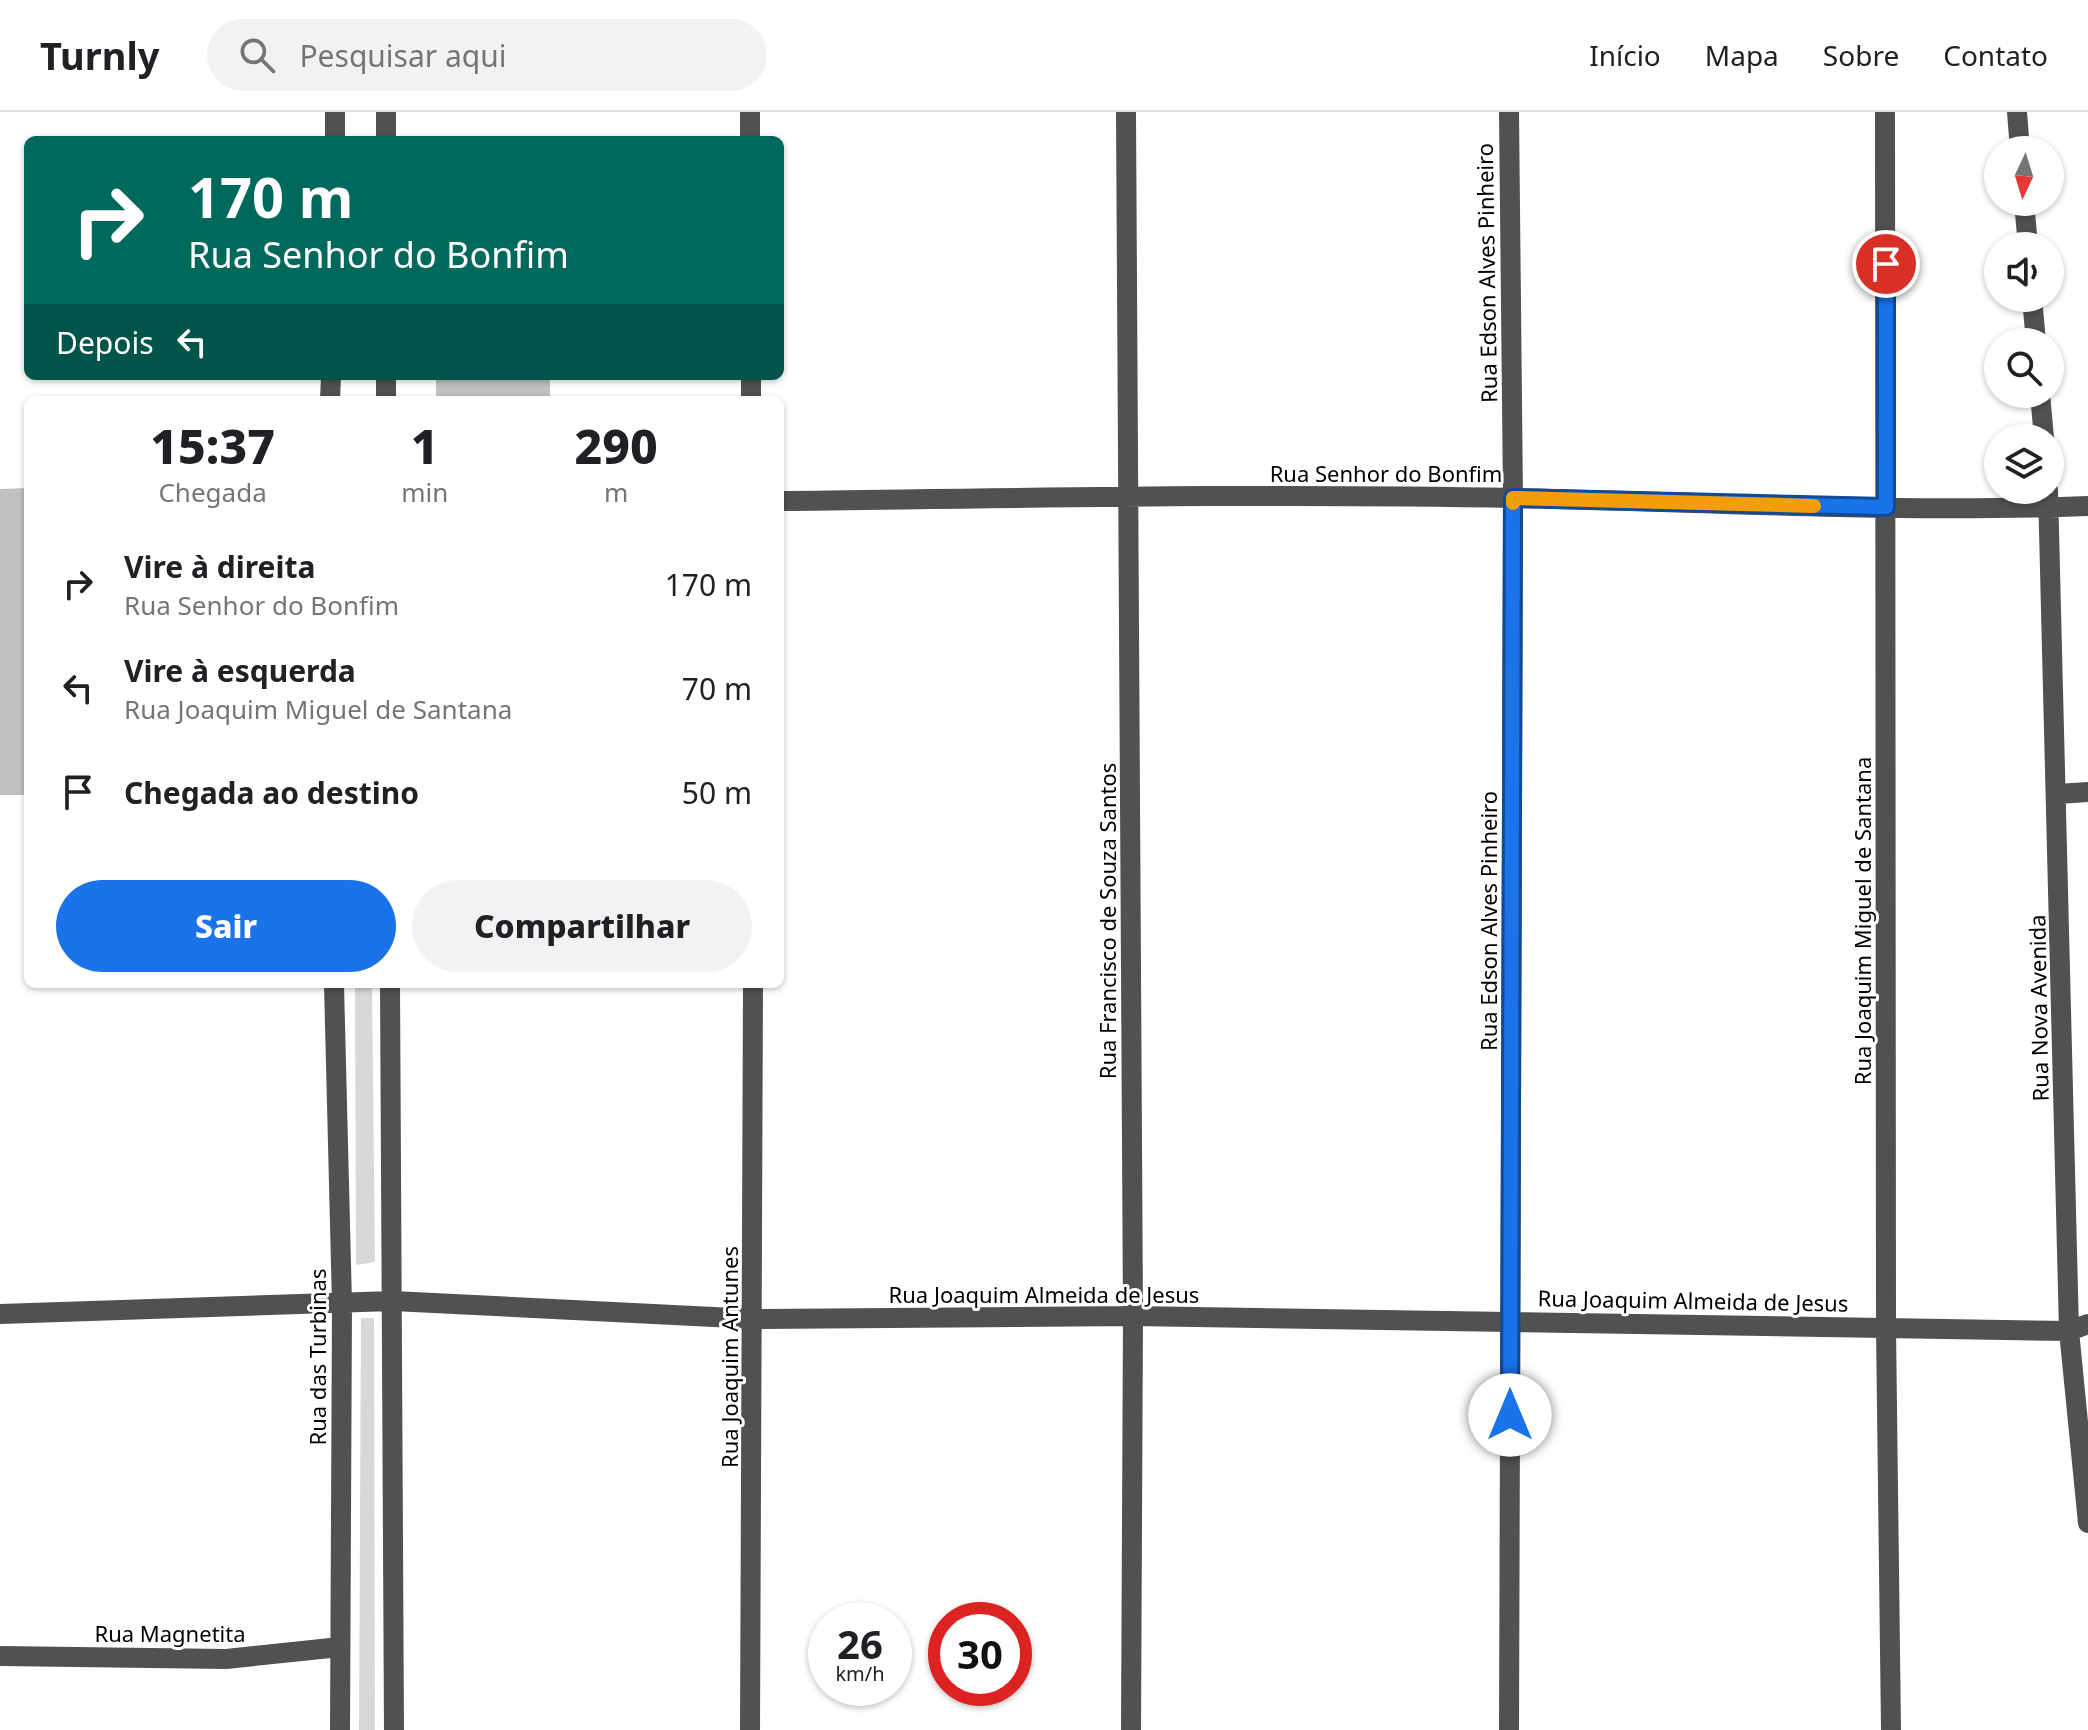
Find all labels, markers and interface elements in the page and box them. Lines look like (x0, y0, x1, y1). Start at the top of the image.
search box (207, 19, 767, 91)
text: Turnly (40, 29, 159, 81)
icon: search (235, 33, 279, 77)
text: Pesquisar aqui (299, 35, 507, 76)
text: Início (1589, 36, 1661, 74)
text: Mapa (1705, 36, 1779, 74)
text: Sobre (1823, 36, 1899, 74)
text: Contato (1943, 36, 2048, 74)
north arrow (1984, 136, 2064, 216)
map controls (1984, 136, 2064, 504)
street label: Rua Edson Alves Pinheiro (1469, 143, 1503, 403)
text: 170 m (188, 158, 353, 234)
icon: right (56, 168, 160, 272)
text: Rua Senhor do Bonfim (188, 230, 569, 279)
pin (1852, 230, 1920, 298)
button: sound (1984, 232, 2064, 312)
icon: arrive (1864, 242, 1908, 286)
icon: left (170, 320, 214, 364)
text: Depois (56, 322, 154, 363)
button: search (1984, 328, 2064, 408)
text: 15:37 (150, 413, 275, 478)
text: 1 (411, 413, 439, 478)
text: 290 (575, 413, 658, 478)
button: layers (1984, 424, 2064, 504)
street label: Rua Senhor do Bonfim (1270, 458, 1502, 488)
text: Chegada (158, 474, 267, 510)
text: min (401, 474, 448, 510)
text: m (604, 474, 628, 510)
text: Vire à direita (124, 546, 315, 587)
icon: right (56, 562, 100, 606)
text: 170 m (665, 564, 752, 605)
text: Rua Senhor do Bonfim (124, 587, 399, 623)
text: Vire à esquerda (124, 650, 356, 691)
icon: left (56, 666, 100, 710)
text: 70 m (682, 668, 752, 709)
text: Rua Joaquim Miguel de Santana (124, 691, 512, 727)
street label: Rua Joaquim Miguel de Santana (1847, 757, 1877, 1085)
street label: Rua Francisco de Souza Santos (1092, 763, 1122, 1079)
icon: arrive (56, 770, 100, 814)
text: Chegada ao destino (124, 772, 419, 813)
text: 50 m (682, 772, 752, 813)
street label: Rua Edson Alves Pinheiro (1473, 791, 1503, 1051)
button: Sair (56, 880, 396, 972)
button: Compartilhar (412, 880, 752, 972)
street label: Rua Nova Avenida (2021, 914, 2055, 1102)
street label: Rua Joaquim Antunes (714, 1246, 744, 1468)
street label: Rua das Turbinas (302, 1269, 332, 1445)
street label: Rua Joaquim Almeida de Jesus (889, 1279, 1199, 1309)
street label: Rua Joaquim Almeida de Jesus (1537, 1282, 1849, 1318)
position arrow (1468, 1373, 1552, 1457)
speed limit sign: 30 (928, 1602, 1032, 1706)
text: 26 (837, 1616, 883, 1671)
street label: Rua Magnetita (94, 1618, 246, 1648)
text: km/h (835, 1660, 885, 1687)

